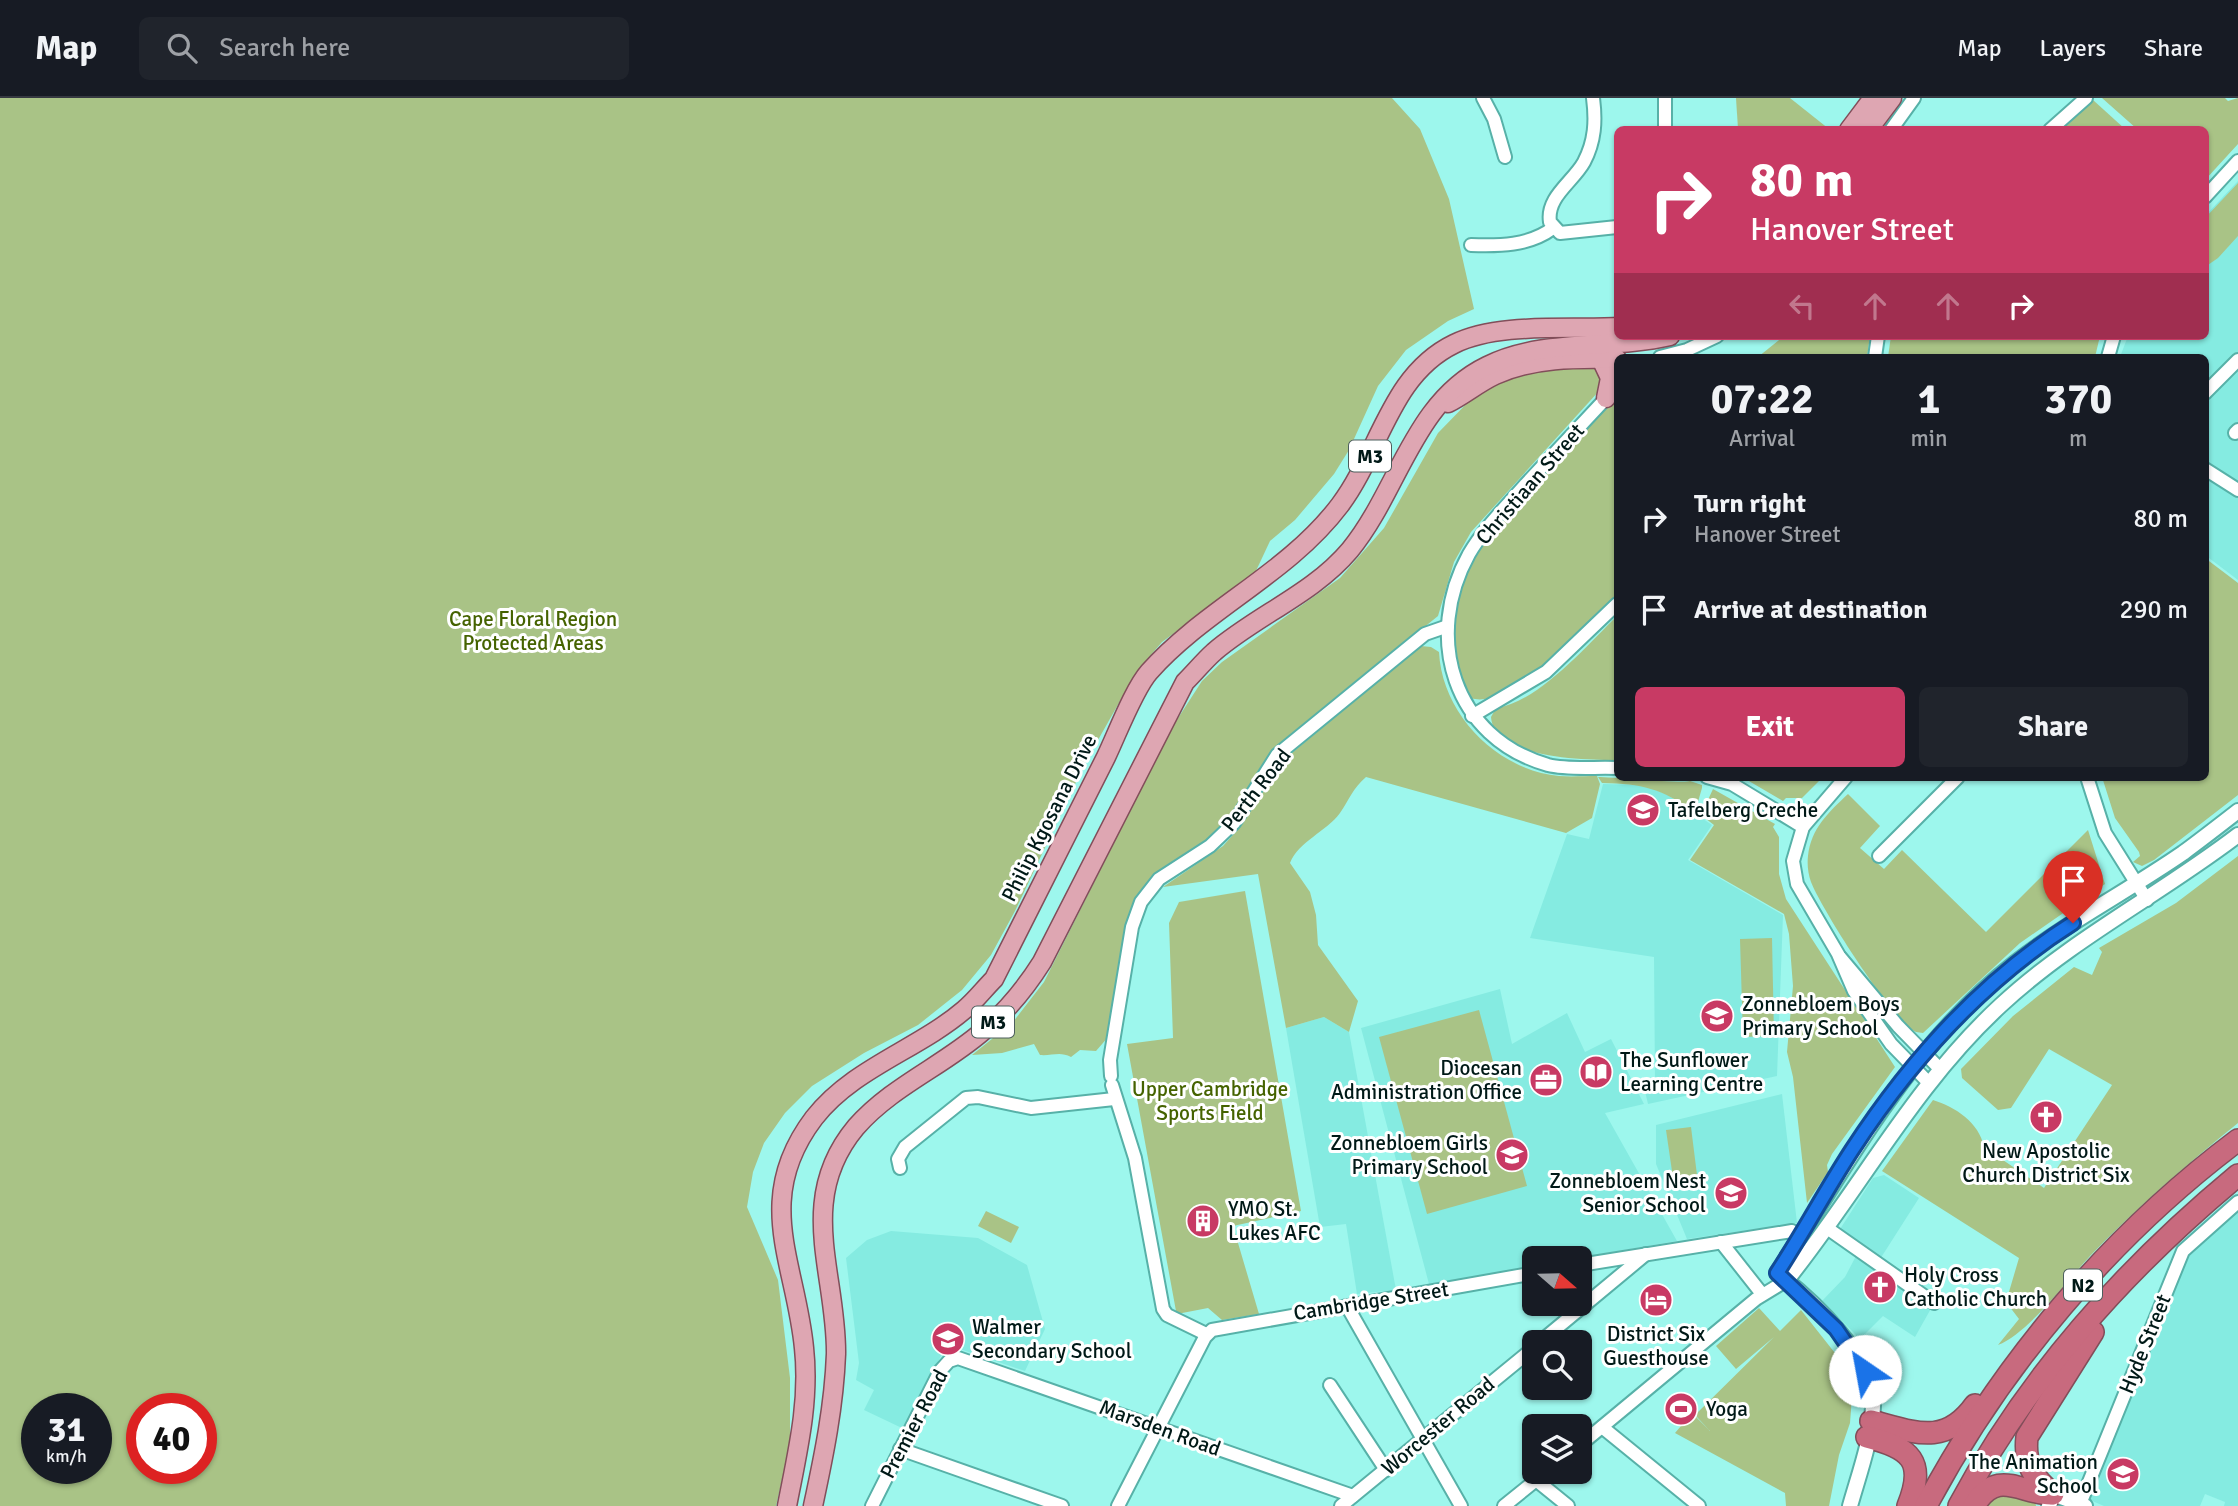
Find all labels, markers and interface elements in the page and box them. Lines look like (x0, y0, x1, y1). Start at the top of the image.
search box (139, 17, 629, 80)
text: Map (35, 28, 97, 69)
icon: search (163, 29, 201, 67)
text: Search here (219, 32, 350, 64)
text: Map (1957, 33, 2002, 63)
text: Layers (2040, 33, 2106, 63)
text: Share (2144, 33, 2203, 63)
text: 80 m (1750, 150, 1853, 210)
icon: right (1635, 154, 1726, 245)
text: Hanover Street (1750, 210, 1954, 249)
icon: left (1783, 287, 1821, 325)
icon: ahead (1856, 287, 1894, 325)
icon: ahead (1929, 287, 1967, 325)
icon: right (2002, 287, 2040, 325)
text: 07:22 (1711, 374, 1814, 425)
text: 1 (1918, 374, 1940, 425)
text: 370 (2044, 374, 2112, 425)
street label: Christiaan Street (1470, 418, 1590, 550)
text: Arrival (1729, 424, 1795, 453)
text: min (1910, 424, 1948, 453)
text: m (2069, 424, 2087, 453)
road number: M3 (1349, 440, 1391, 472)
text: Turn right (1694, 488, 1806, 520)
icon: right (1635, 500, 1673, 538)
text: 80 m (2133, 503, 2188, 535)
text: Hanover Street (1694, 520, 1841, 549)
icon: arrive (1635, 591, 1673, 629)
text: Arrive at destination (1694, 594, 1927, 626)
text: 290 m (2119, 594, 2188, 626)
park label: Cape Floral Region Protected Areas (449, 606, 617, 656)
button: Exit (1635, 687, 1905, 767)
button: Share (1919, 687, 2188, 767)
street label: Philip Kgosana Drive (996, 730, 1102, 906)
street label: Perth Road (1215, 743, 1297, 837)
school or university icon: Tafelberg Creche (1624, 791, 1662, 829)
place label: Tafelberg Creche (1668, 797, 1818, 823)
pin (2043, 851, 2103, 923)
icon: arrive (2054, 862, 2092, 900)
place label: Zonnebloem Boys Primary School (1742, 991, 1900, 1041)
school or university icon: Zonnebloem Boys Primary School (1698, 997, 1736, 1035)
road number: M3 (972, 1006, 1014, 1038)
place label: The Sunflower Learning Centre (1620, 1047, 1763, 1097)
library icon: The Sunflower Learning Centre (1577, 1053, 1615, 1091)
place label: Diocesan Administration Office (1331, 1055, 1522, 1105)
office icon: Diocesan Administration Office (1527, 1061, 1565, 1099)
park label: Upper Cambridge Sports Field (1132, 1076, 1288, 1126)
church icon: New Apostolic Church District Six (2027, 1098, 2065, 1136)
place label: Zonnebloem Girls Primary School (1330, 1130, 1488, 1180)
school or university icon: Zonnebloem Girls Primary School (1493, 1136, 1531, 1174)
place label: New Apostolic Church District Six (1962, 1138, 2130, 1188)
place label: Zonnebloem Nest Senior School (1549, 1168, 1706, 1218)
school or university icon: Zonnebloem Nest Senior School (1712, 1174, 1750, 1212)
place label: YMO St. Lukes AFC (1228, 1196, 1321, 1246)
building icon: YMO St. Lukes AFC (1184, 1202, 1222, 1240)
north arrow (1522, 1246, 1592, 1316)
map controls (1522, 1246, 1592, 1484)
place label: Holy Cross Catholic Church (1904, 1262, 2047, 1312)
church icon: Holy Cross Catholic Church (1861, 1268, 1899, 1306)
road number: N2 (2064, 1270, 2102, 1301)
street label: Cambridge Street (1292, 1276, 1450, 1326)
hotel icon: District Six Guesthouse (1637, 1281, 1675, 1319)
street label: Hyde Street (2113, 1291, 2177, 1397)
place label: Walmer Secondary School (972, 1314, 1132, 1364)
school or university icon: Walmer Secondary School (929, 1320, 967, 1358)
place label: District Six Guesthouse (1603, 1321, 1709, 1371)
button: search (1522, 1330, 1592, 1400)
position arrow (1828, 1334, 1902, 1408)
street label: Premier Road (874, 1365, 954, 1483)
street label: Worcester Road (1376, 1371, 1500, 1481)
sports icon: Yoga (1662, 1390, 1700, 1428)
speed limit sign: 40 (126, 1393, 217, 1484)
street label: Marsden Road (1096, 1394, 1224, 1462)
place label: Yoga (1706, 1396, 1748, 1422)
text: 31 (48, 1408, 85, 1451)
button: layers (1522, 1414, 1592, 1484)
text: km/h (46, 1445, 87, 1467)
place label: The Animation School (1968, 1449, 2098, 1499)
school or university icon: The Animation School (2104, 1455, 2142, 1493)

